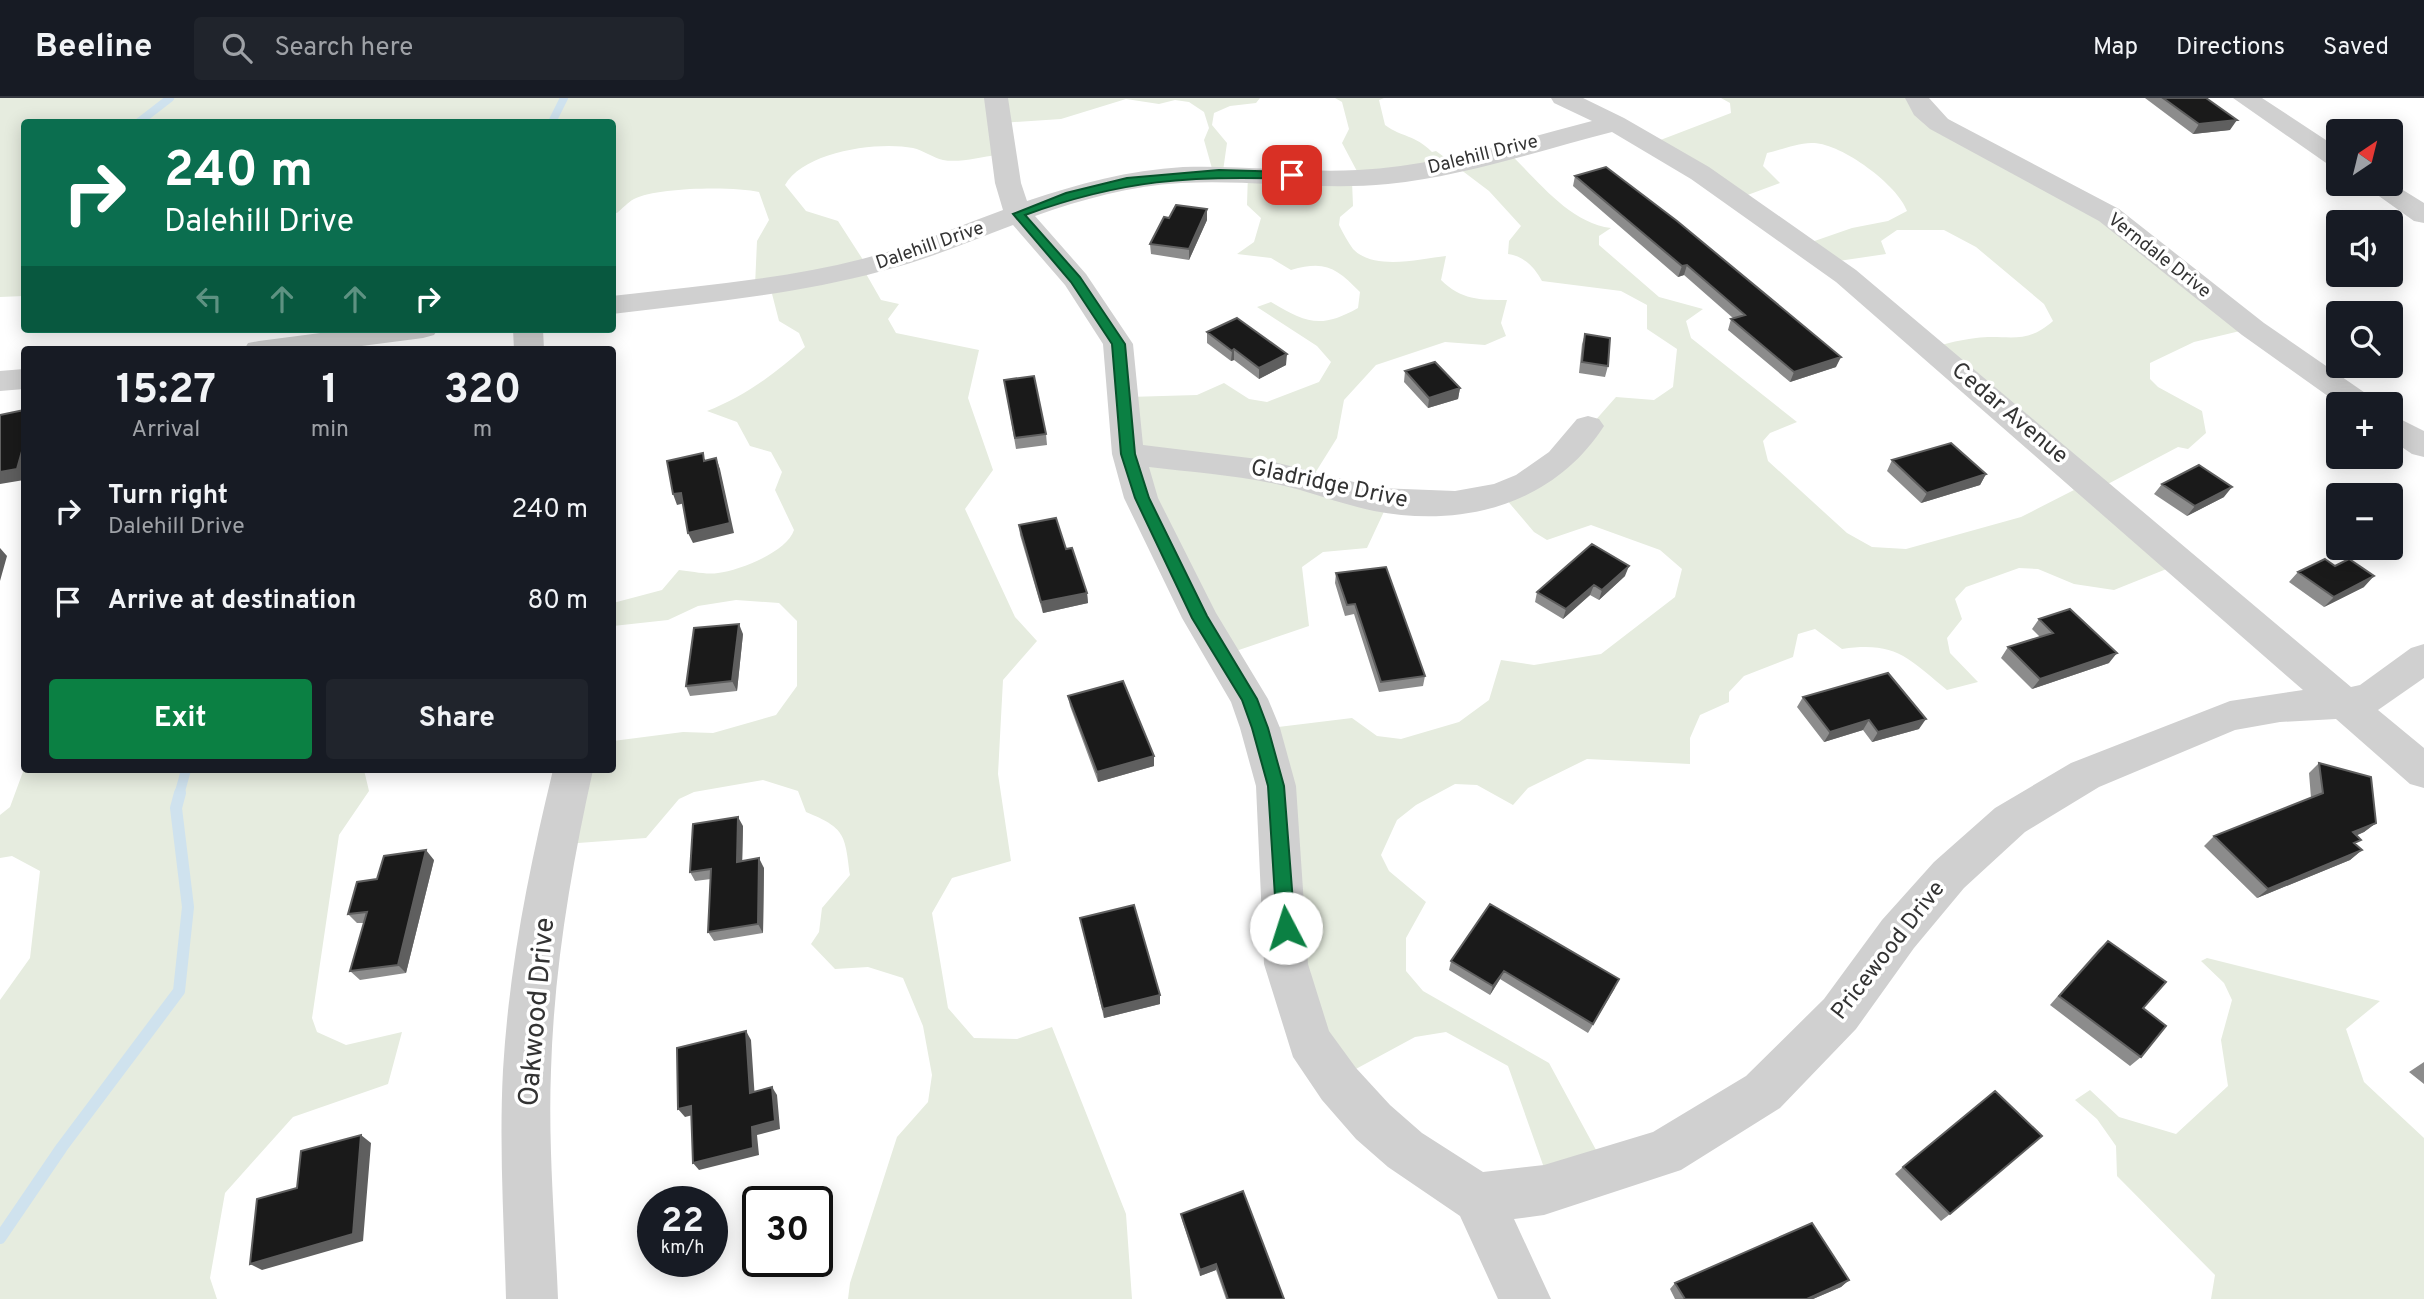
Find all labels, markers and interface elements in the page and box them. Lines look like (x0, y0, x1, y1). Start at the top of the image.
search box (194, 17, 684, 80)
text: Beeline (35, 27, 152, 69)
icon: search (218, 29, 256, 67)
text: Search here (274, 32, 413, 65)
text: Map (2093, 33, 2138, 63)
text: Directions (2176, 33, 2285, 63)
text: Saved (2323, 33, 2389, 63)
north arrow (2326, 119, 2403, 196)
map controls (2326, 119, 2403, 560)
street label: Dalehill Drive (1425, 130, 1541, 180)
text: 240 m (164, 142, 313, 204)
pin (1262, 145, 1322, 205)
icon: right (49, 147, 140, 238)
icon: arrive (1273, 156, 1311, 194)
text: Dalehill Drive (164, 203, 354, 243)
street label: Verndale Drive (2103, 208, 2215, 304)
button: sound (2326, 210, 2403, 287)
street label: Dalehill Drive (873, 216, 987, 276)
icon: left (190, 280, 228, 318)
icon: ahead (263, 280, 301, 318)
icon: ahead (336, 280, 374, 318)
icon: right (409, 280, 447, 318)
button: search (2326, 301, 2403, 378)
street label: Cedar Avenue (1945, 357, 2073, 471)
text: 15:27 (116, 365, 216, 418)
text: 1 (321, 365, 338, 418)
text: 320 (444, 365, 521, 418)
button: + (2326, 392, 2403, 469)
text: Arrival (132, 416, 200, 445)
text: min (311, 416, 349, 445)
text: m (473, 416, 492, 445)
street label: Gladridge Drive (1248, 454, 1410, 516)
text: Turn right (108, 480, 228, 513)
button: − (2326, 483, 2403, 560)
icon: right (49, 492, 87, 530)
text: 240 m (511, 494, 588, 527)
text: Dalehill Drive (108, 513, 245, 542)
icon: arrive (49, 583, 87, 621)
text: Arrive at destination (108, 585, 356, 618)
text: 80 m (528, 585, 588, 618)
button: Exit (49, 679, 312, 759)
button: Share (326, 679, 588, 759)
street label: Pricewood Drive (1826, 876, 1952, 1026)
position arrow (1249, 891, 1323, 965)
street label: Oakwood Drive (512, 916, 564, 1108)
speed limit sign: 30 (742, 1186, 833, 1277)
text: 22 (661, 1200, 704, 1244)
text: km/h (661, 1237, 704, 1260)

